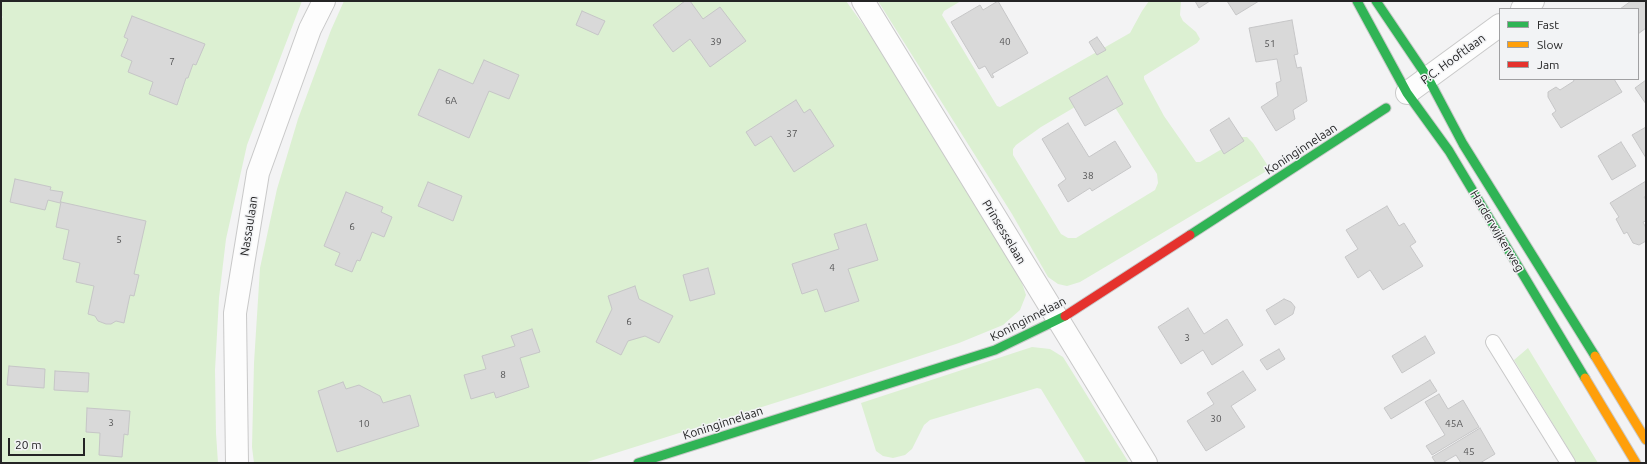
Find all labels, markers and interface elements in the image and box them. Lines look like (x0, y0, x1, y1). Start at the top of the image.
legend (1499, 8, 1639, 80)
text: Fast (1537, 18, 1559, 31)
street label: P.C. Hooftlaan (1418, 31, 1488, 87)
house number: 39 (710, 36, 722, 48)
house number: 40 (999, 36, 1011, 48)
house number: 51 (1264, 38, 1276, 50)
text: Slow (1537, 38, 1563, 51)
house number: 7 (169, 56, 175, 68)
text: Jam (1537, 58, 1559, 71)
house number: 6A (445, 95, 457, 107)
street label: Koninginnelaan (1262, 120, 1340, 178)
house number: 37 (786, 128, 798, 140)
house number: 38 (1082, 170, 1094, 182)
street label: Harderwijkerweg (1467, 188, 1527, 274)
street label: Nassaulaan (237, 195, 261, 257)
street label: Prinsesselaan (979, 197, 1029, 267)
house number: 6 (349, 221, 355, 233)
house number: 5 (116, 234, 122, 246)
house number: 4 (829, 262, 835, 274)
street label: Koninginnelaan (988, 294, 1068, 344)
house number: 6 (626, 316, 632, 328)
house number: 3 (1184, 332, 1190, 344)
house number: 8 (500, 369, 506, 381)
street label: Koninginnelaan (681, 403, 765, 443)
house number: 30 (1210, 413, 1222, 425)
house number: 3 (108, 417, 114, 429)
house number: 10 (358, 418, 370, 430)
house number: 45A (1445, 418, 1463, 430)
scale bar (10, 430, 87, 456)
text: 20 m (15, 438, 42, 451)
house number: 45 (1463, 446, 1475, 458)

